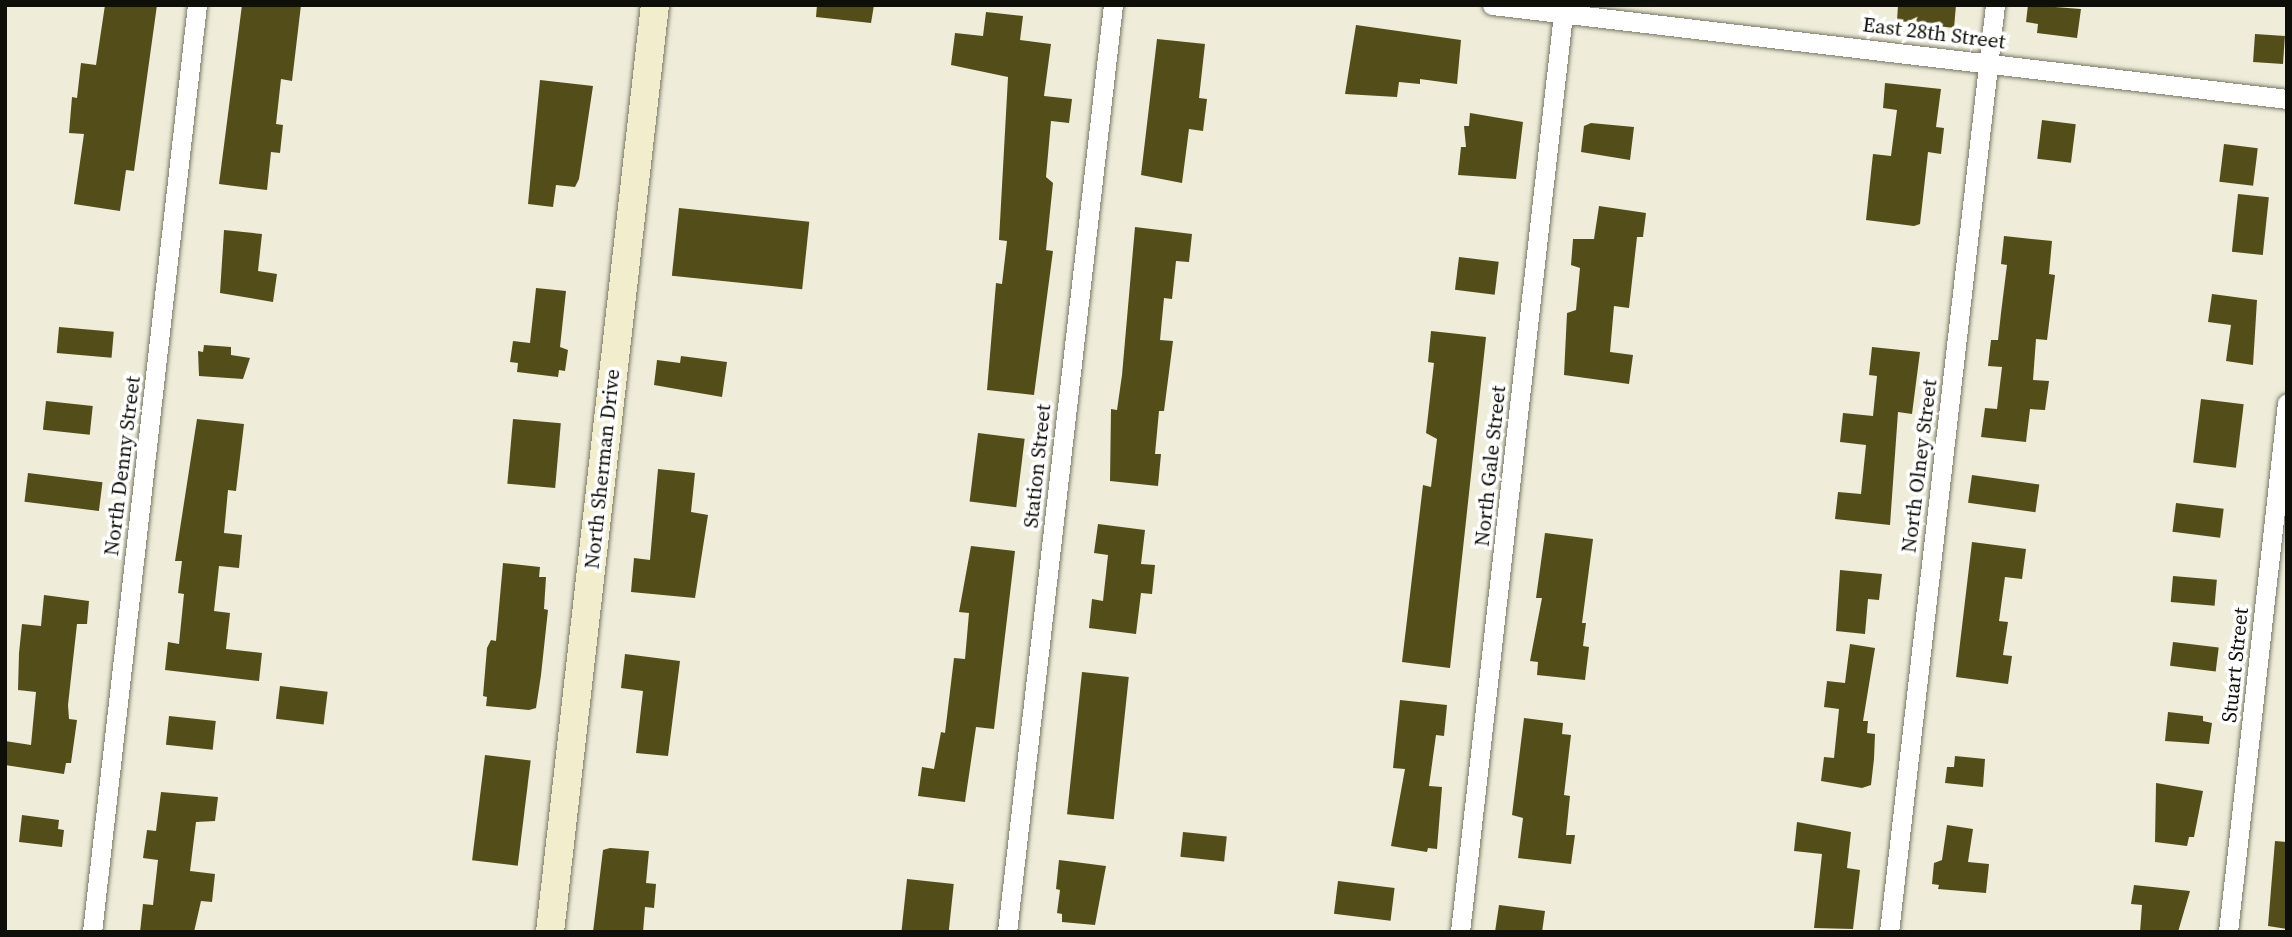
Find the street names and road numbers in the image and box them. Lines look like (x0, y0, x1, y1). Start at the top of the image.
street label: East 28th Street (1861, 12, 2007, 54)
street label: North Sherman Drive (579, 368, 625, 570)
street label: North Denny Street (98, 375, 146, 557)
street label: North Olney Street (1896, 378, 1942, 554)
street label: North Gale Street (1469, 384, 1511, 548)
street label: Station Street (1018, 403, 1056, 529)
street label: Stuart Street (2216, 606, 2254, 724)

